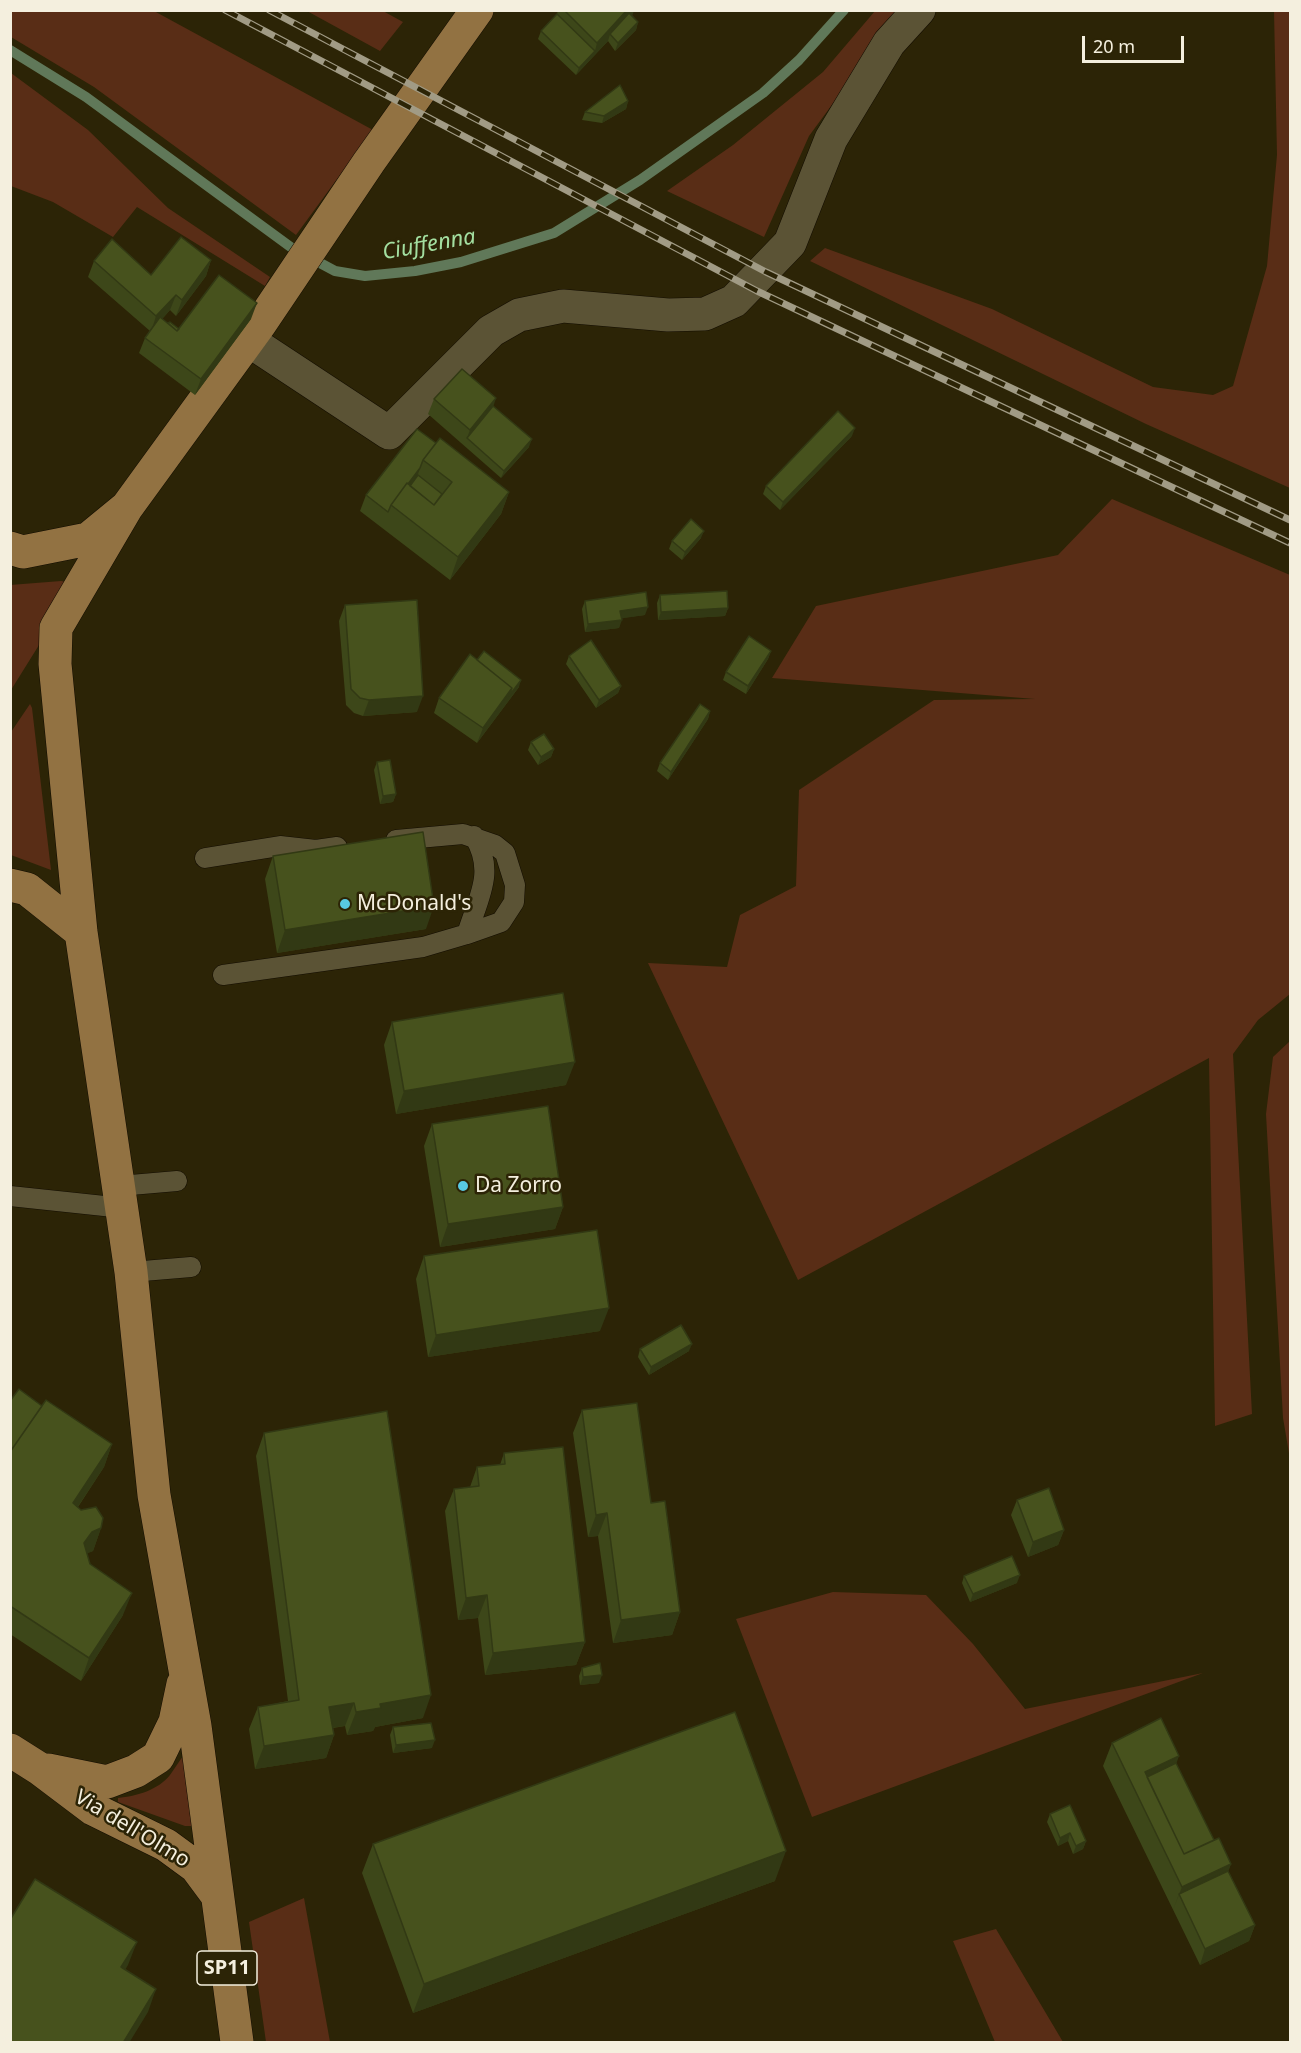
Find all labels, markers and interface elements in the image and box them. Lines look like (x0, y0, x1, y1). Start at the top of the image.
scale bar (1085, 24, 1187, 62)
text: 20 m (1093, 34, 1135, 58)
water label: Ciuffenna (380, 224, 478, 266)
place label: McDonald's (357, 891, 471, 917)
marker: McDonald's (338, 897, 352, 911)
place label: Da Zorro (475, 1173, 562, 1199)
marker: Da Zorro (456, 1179, 470, 1193)
street label: Via dell'Olmo (70, 1785, 194, 1873)
road number: SP11 (197, 1951, 257, 1985)

